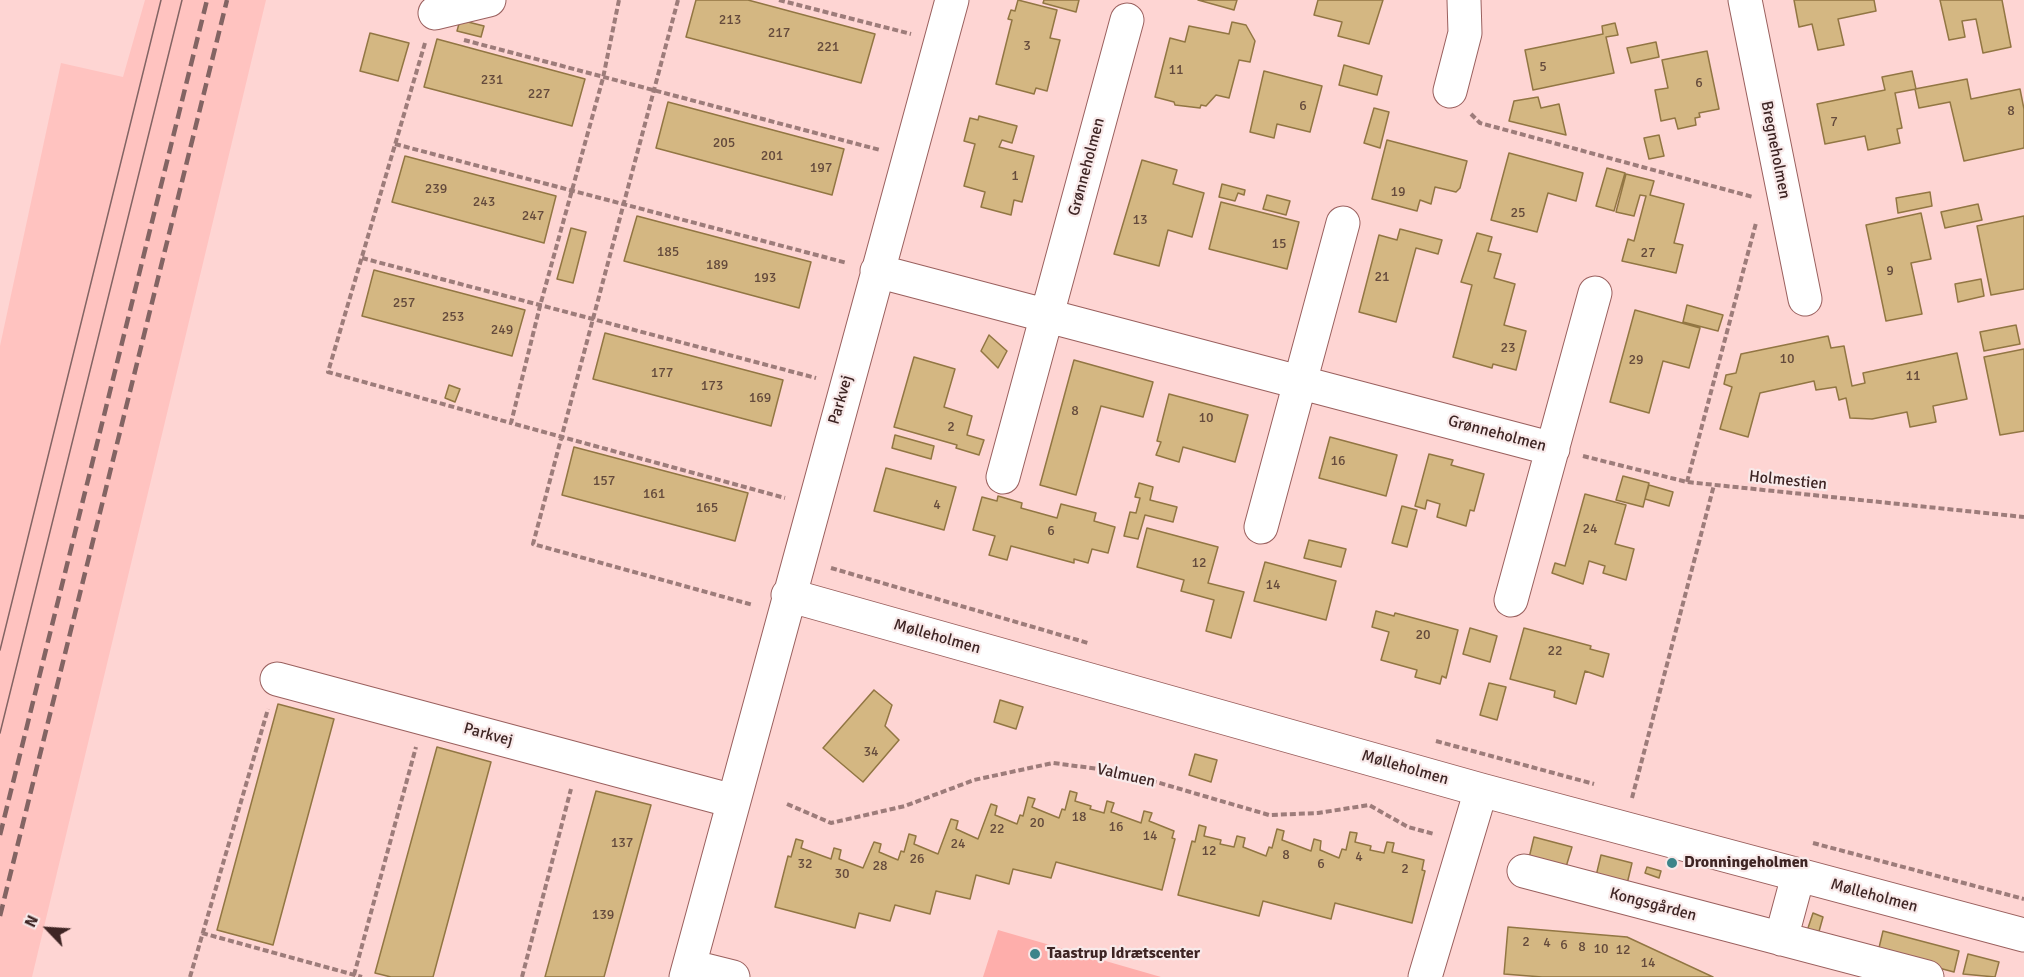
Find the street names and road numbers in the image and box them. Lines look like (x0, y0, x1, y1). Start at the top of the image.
street label: Bregneholmen (1756, 99, 1794, 201)
street label: Grønneholmen (1065, 116, 1109, 218)
street label: Parkvej (825, 373, 857, 427)
street label: Grønneholmen (1446, 412, 1548, 456)
street label: Holmestien (1748, 467, 1828, 495)
street label: Mølleholmen (891, 615, 983, 659)
street label: Parkvej (461, 719, 515, 751)
street label: Mølleholmen (1359, 746, 1451, 790)
street label: Valmuen (1095, 760, 1157, 792)
street label: Mølleholmen (1828, 875, 1920, 917)
street label: Kongsgården (1607, 884, 1699, 926)

